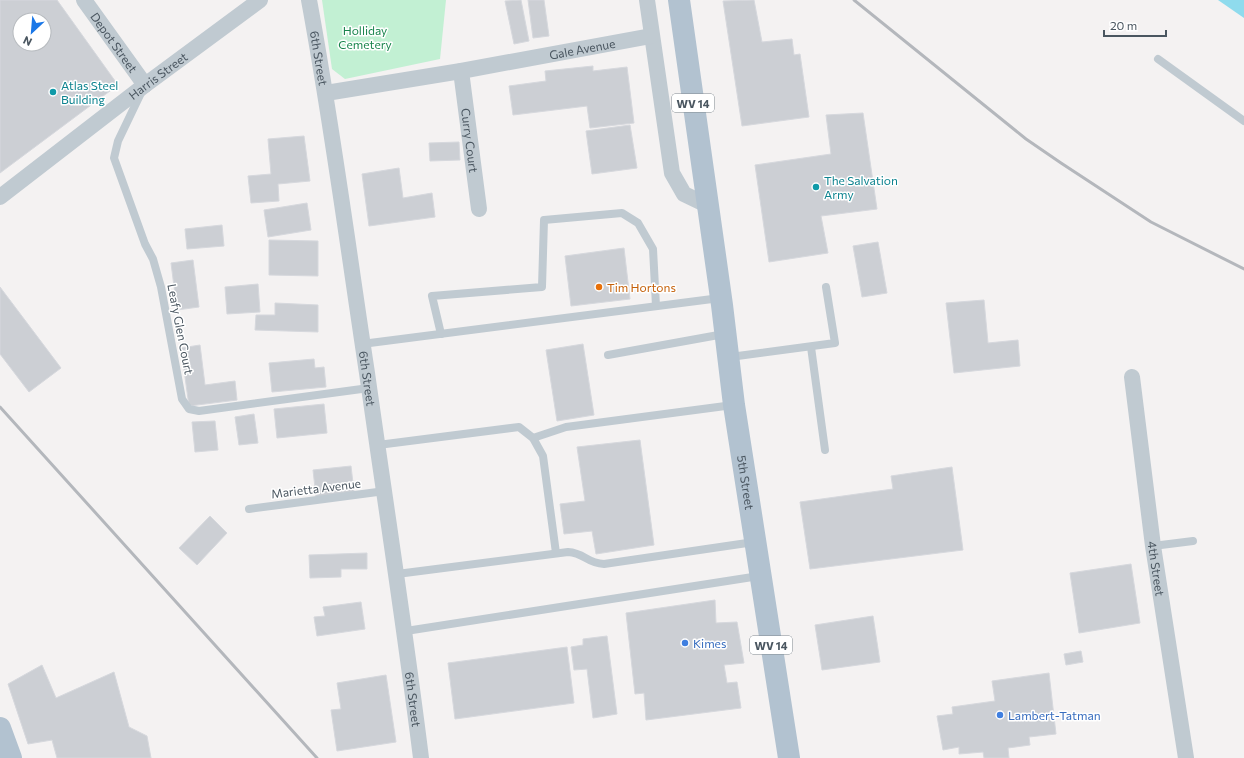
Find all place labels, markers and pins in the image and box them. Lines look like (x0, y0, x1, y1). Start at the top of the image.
place label: Atlas Steel Building (61, 78, 118, 106)
marker: Atlas Steel Building (48, 87, 58, 97)
place label: The Salvation Army (824, 173, 898, 201)
marker: The Salvation Army (811, 182, 821, 192)
place label: Tim Hortons (607, 280, 676, 294)
marker: Tim Hortons (594, 282, 604, 292)
place label: Kimes (693, 636, 726, 650)
marker: Kimes (680, 638, 690, 648)
place label: Lambert-Tatman (1008, 708, 1101, 722)
marker: Lambert-Tatman (995, 710, 1005, 720)

